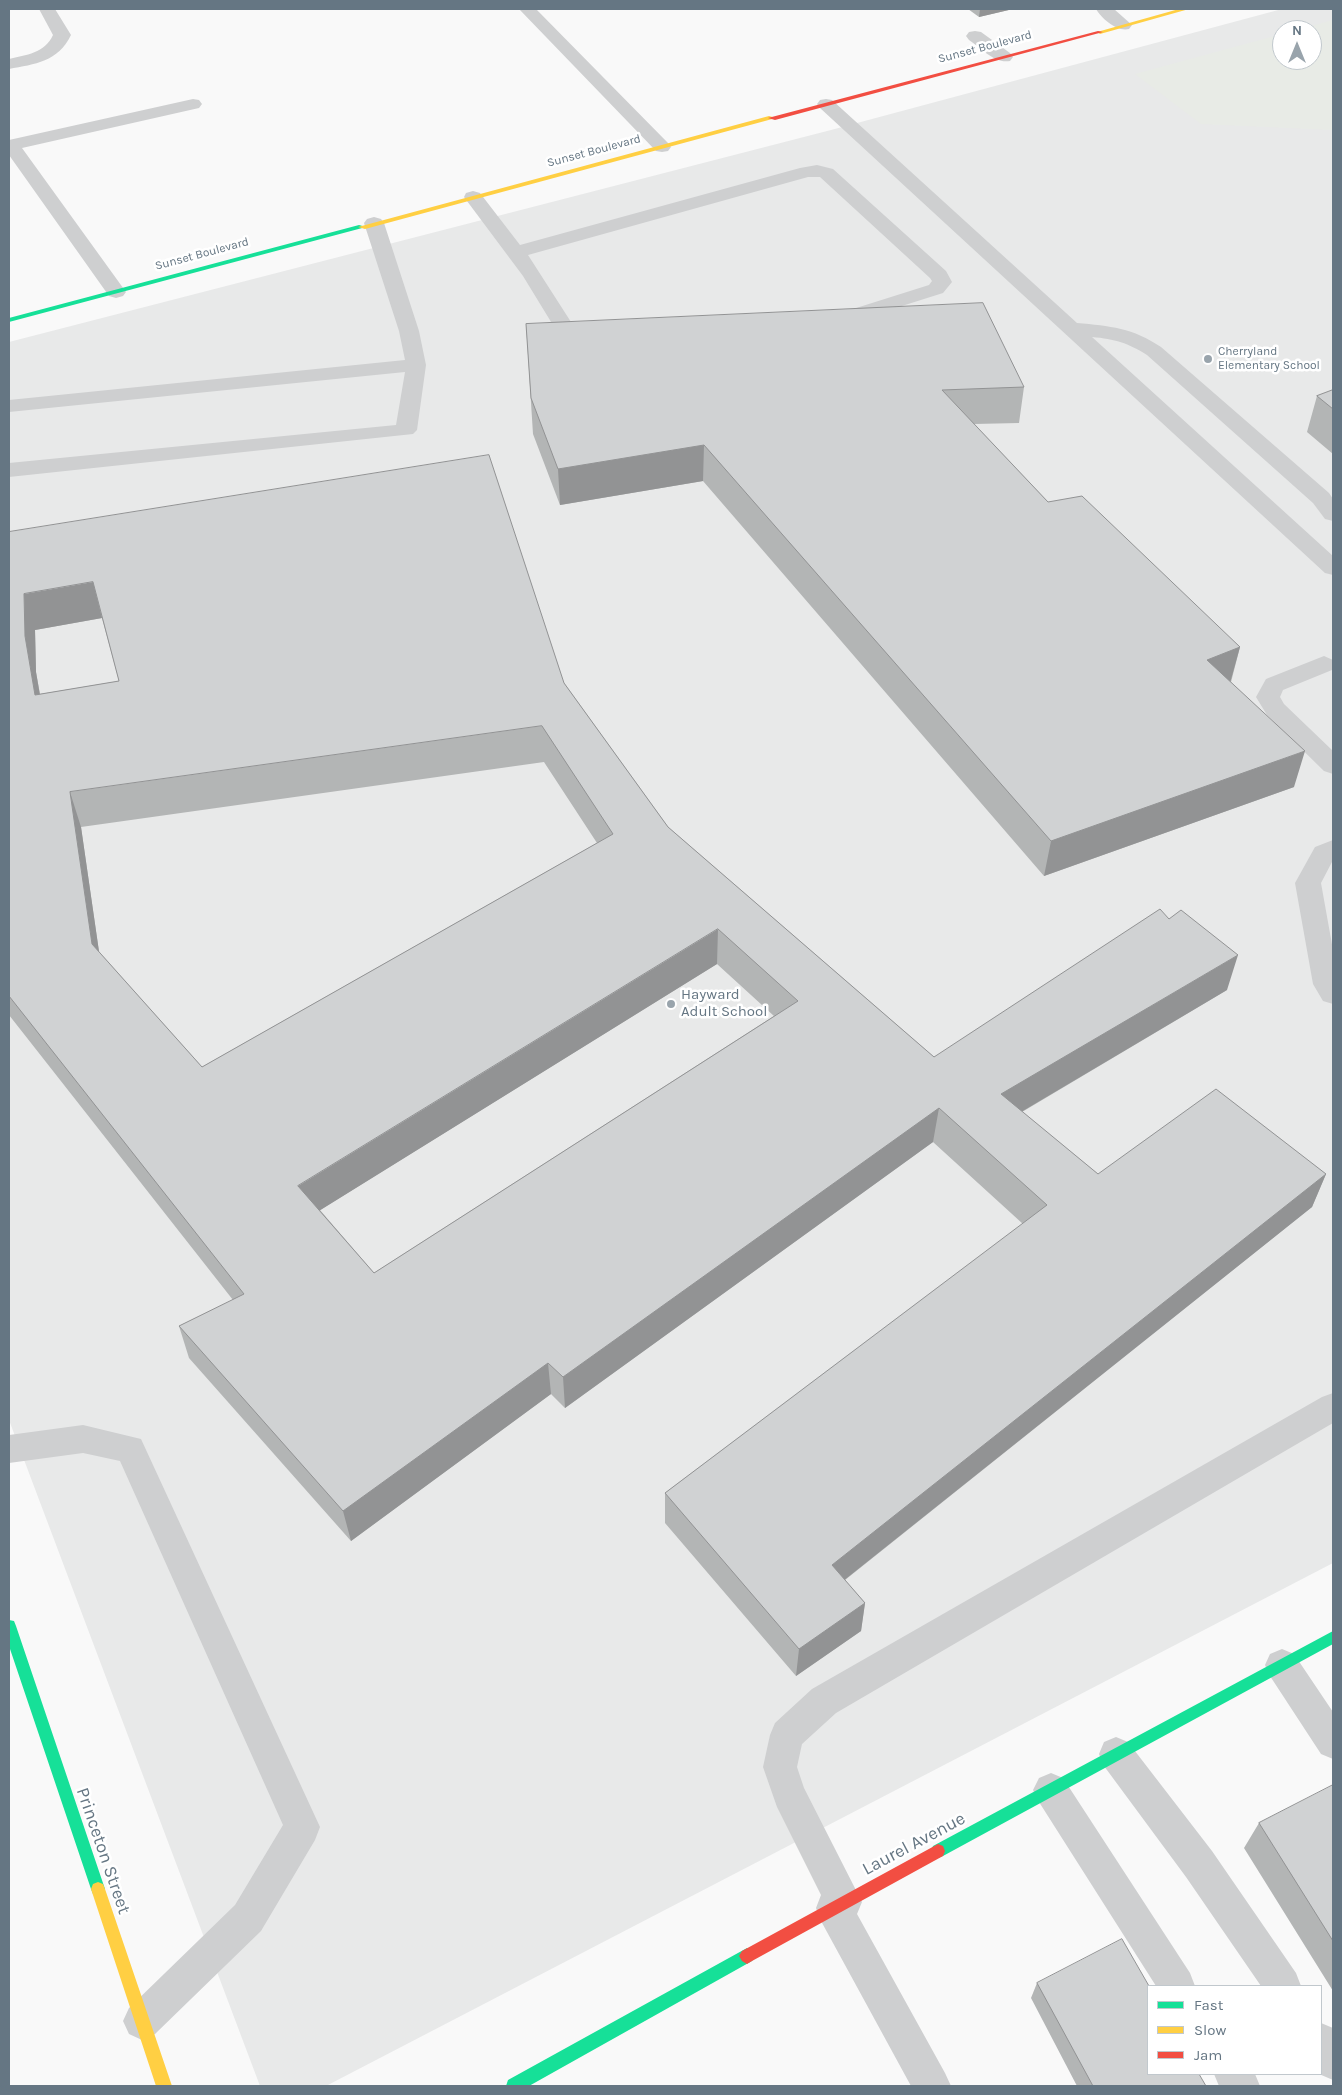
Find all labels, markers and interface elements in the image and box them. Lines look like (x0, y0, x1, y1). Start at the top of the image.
north arrow (1272, 20, 1322, 70)
text: N (1292, 22, 1302, 39)
street label: Sunset Boulevard (937, 28, 1033, 66)
street label: Sunset Boulevard (546, 132, 642, 170)
street label: Sunset Boulevard (154, 235, 250, 273)
place label: Cherryland Elementary School (1218, 345, 1320, 373)
marker: Cherryland Elementary School (1202, 353, 1214, 365)
place label: Hayward Adult School (681, 986, 767, 1021)
marker: Hayward Adult School (665, 998, 677, 1010)
street label: Princeton Street (71, 1785, 135, 1917)
street label: Laurel Avenue (859, 1808, 969, 1880)
legend (1147, 1985, 1322, 2075)
text: Fast (1194, 1996, 1223, 2014)
text: Slow (1194, 2021, 1226, 2039)
text: Jam (1194, 2046, 1222, 2064)

